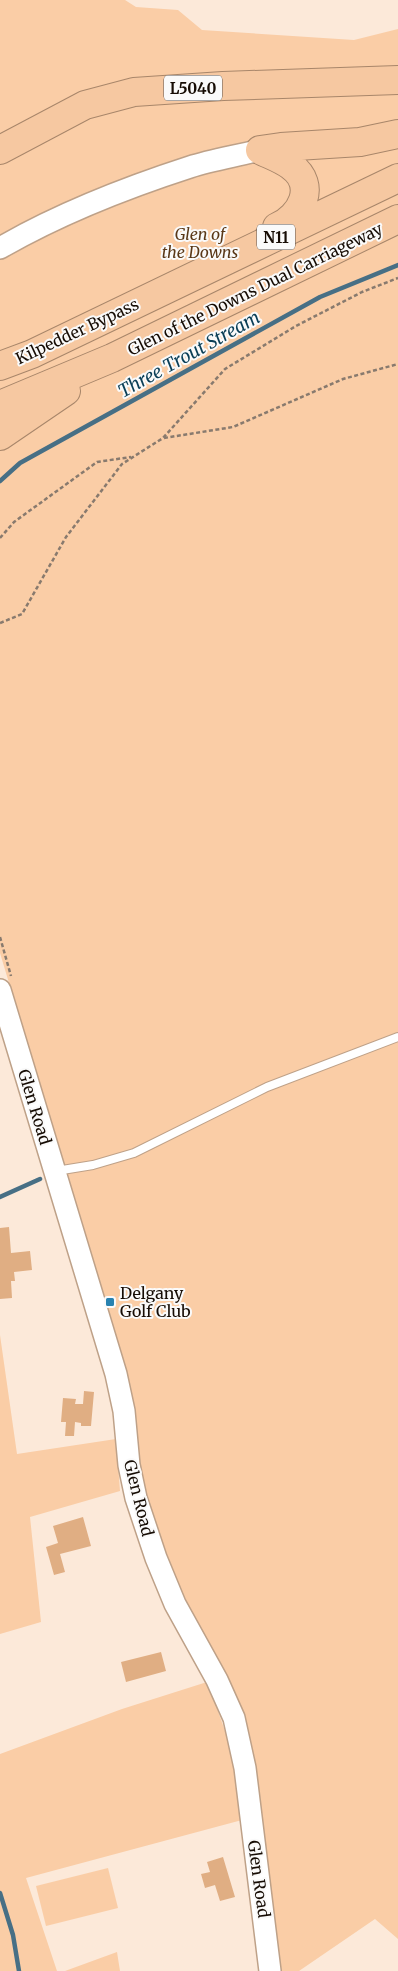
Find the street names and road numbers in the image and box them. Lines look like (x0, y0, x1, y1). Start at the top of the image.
road number: L5040 (164, 76, 222, 100)
street label: Glen of the Downs Dual Carriageway (124, 218, 386, 360)
road number: N11 (257, 224, 295, 250)
street label: Kilpedder Bypass (12, 294, 142, 368)
street label: Glen Road (14, 1067, 56, 1148)
street label: Glen Road (120, 1458, 158, 1539)
street label: Glen Road (244, 1839, 274, 1919)

